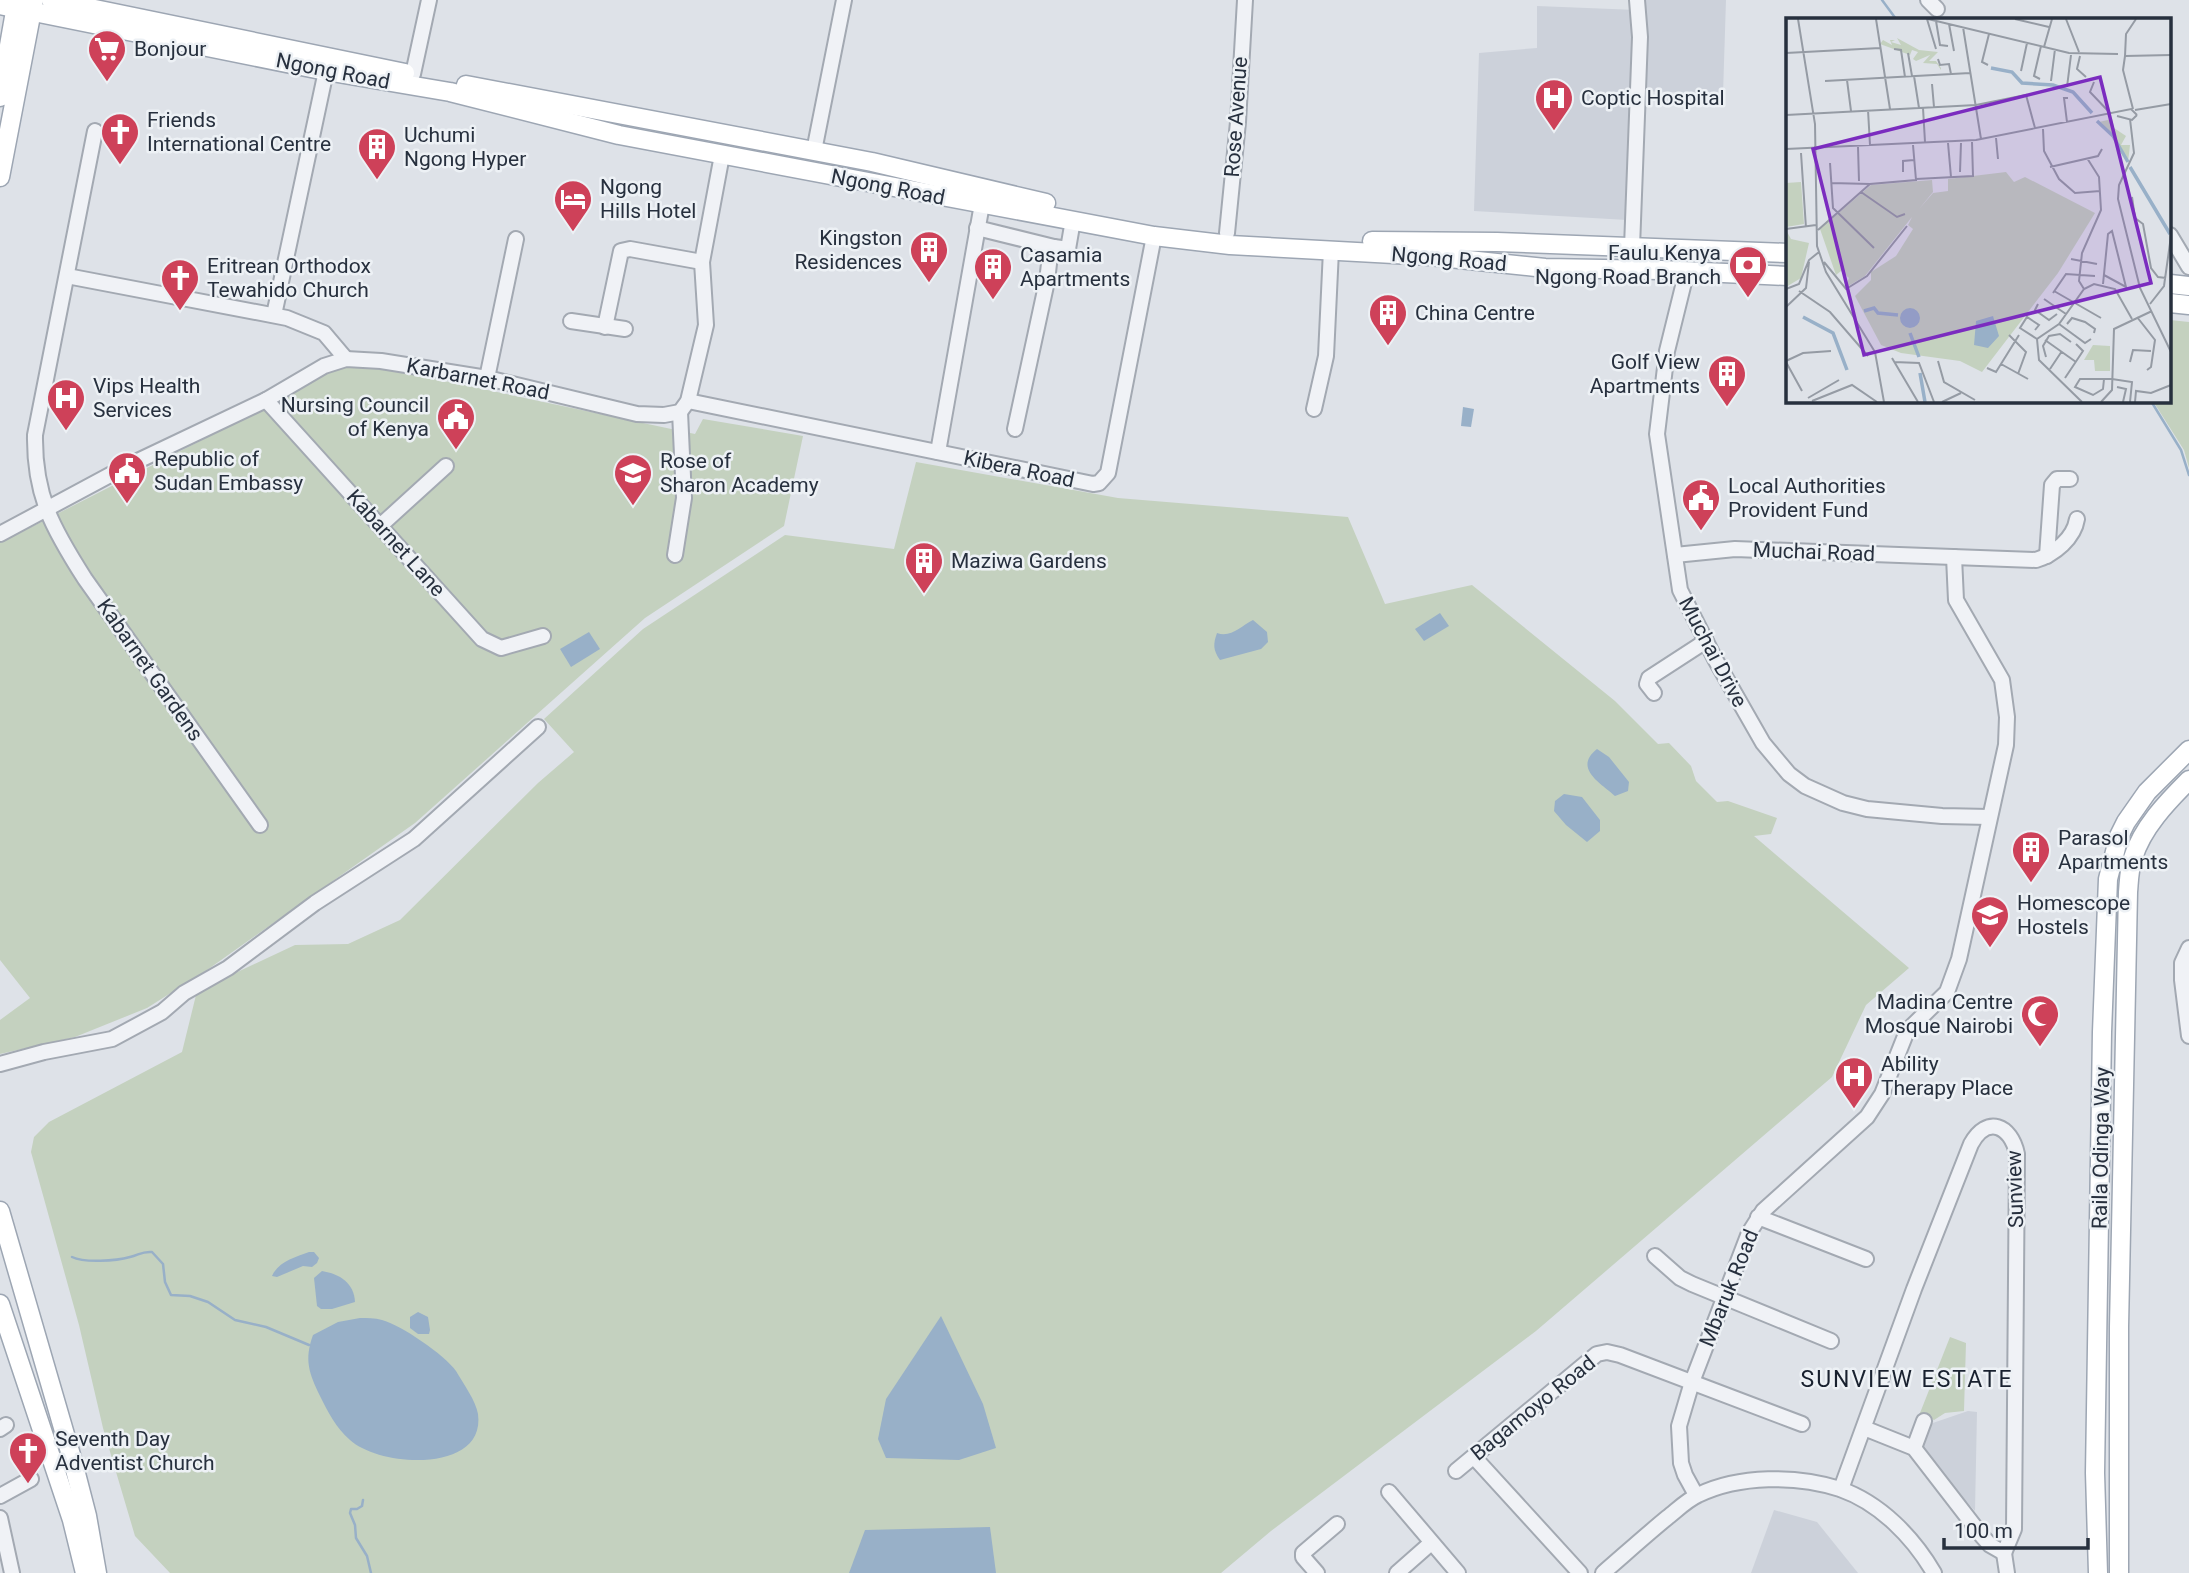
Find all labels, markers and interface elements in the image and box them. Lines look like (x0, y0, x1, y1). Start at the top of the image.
inset map (1786, 18, 2172, 402)
supermarket icon: Bonjour (86, 28, 128, 83)
place label: Bonjour (134, 37, 206, 61)
street label: Ngong Road (274, 48, 392, 94)
street label: Rose Avenue (1220, 56, 1252, 178)
hospital icon: Coptic Hospital (1533, 77, 1575, 132)
place label: Coptic Hospital (1581, 86, 1725, 110)
place label: Friends International Centre (147, 108, 331, 156)
church icon: Friends International Centre (99, 111, 141, 166)
place label: Uchumi Ngong Hyper (404, 123, 526, 171)
building icon: Uchumi Ngong Hyper (356, 126, 398, 181)
street label: Ngong Road (829, 164, 947, 210)
place label: Ngong Hills Hotel (600, 175, 696, 223)
hotel icon: Ngong Hills Hotel (552, 178, 594, 233)
place label: Kingston Residences (794, 226, 902, 274)
building icon: Kingston Residences (908, 229, 950, 284)
place label: Faulu Kenya Ngong Road Branch (1535, 241, 1721, 289)
street label: Ngong Road (1390, 242, 1508, 276)
place label: Casamia Apartments (1020, 243, 1130, 291)
bank icon: Faulu Kenya Ngong Road Branch (1727, 244, 1769, 299)
building icon: Casamia Apartments (972, 246, 1014, 301)
place label: Eritrean Orthodox Tewahido Church (207, 254, 371, 302)
church icon: Eritrean Orthodox Tewahido Church (159, 257, 201, 312)
building icon: China Centre (1367, 292, 1409, 347)
place label: China Centre (1415, 301, 1535, 325)
place label: Golf View Apartments (1590, 350, 1700, 398)
street label: Karbarnet Road (405, 353, 551, 405)
building icon: Golf View Apartments (1706, 353, 1748, 408)
place label: Vips Health Services (93, 374, 200, 422)
hospital icon: Vips Health Services (45, 377, 87, 432)
place label: Nursing Council of Kenya (281, 393, 429, 441)
public building icon: Nursing Council of Kenya (435, 396, 477, 451)
street label: Kibera Road (961, 446, 1077, 492)
place label: Republic of Sudan Embassy (154, 447, 303, 495)
place label: Rose of Sharon Academy (660, 449, 819, 497)
public building icon: Republic of Sudan Embassy (106, 450, 148, 505)
school or university icon: Rose of Sharon Academy (612, 452, 654, 507)
place label: Local Authorities Provident Fund (1728, 474, 1886, 522)
public building icon: Local Authorities Provident Fund (1680, 477, 1722, 532)
street label: Kabarnet Lane (342, 485, 450, 601)
street label: Muchai Road (1752, 538, 1876, 566)
building icon: Maziwa Gardens (903, 540, 945, 595)
place label: Maziwa Gardens (951, 549, 1107, 573)
street label: Muchai Drive (1674, 593, 1752, 711)
street label: Kabarnet Gardens (92, 594, 208, 746)
place label: Parasol Apartments (2058, 826, 2168, 874)
building icon: Parasol Apartments (2010, 829, 2052, 884)
place label: Homescope Hostels (2017, 891, 2130, 939)
school or university icon: Homescope Hostels (1969, 894, 2011, 949)
place label: Madina Centre Mosque Nairobi (1865, 990, 2013, 1038)
mosque icon: Madina Centre Mosque Nairobi (2019, 993, 2061, 1048)
place label: Ability Therapy Place (1881, 1052, 2013, 1100)
hospital icon: Ability Therapy Place (1833, 1055, 1875, 1110)
street label: Raila Odinga Way (2088, 1067, 2114, 1229)
street label: Sunview (2002, 1149, 2028, 1228)
street label: Mbaruk Road (1695, 1226, 1763, 1350)
street label: Bagamoyo Road (1466, 1350, 1600, 1466)
district label: SUNVIEW ESTATE (1801, 1366, 2013, 1393)
place label: Seventh Day Adventist Church (55, 1427, 215, 1475)
church icon: Seventh Day Adventist Church (7, 1430, 49, 1485)
scale bar (1944, 1506, 2088, 1550)
text: 100 m (1954, 1519, 2013, 1543)

